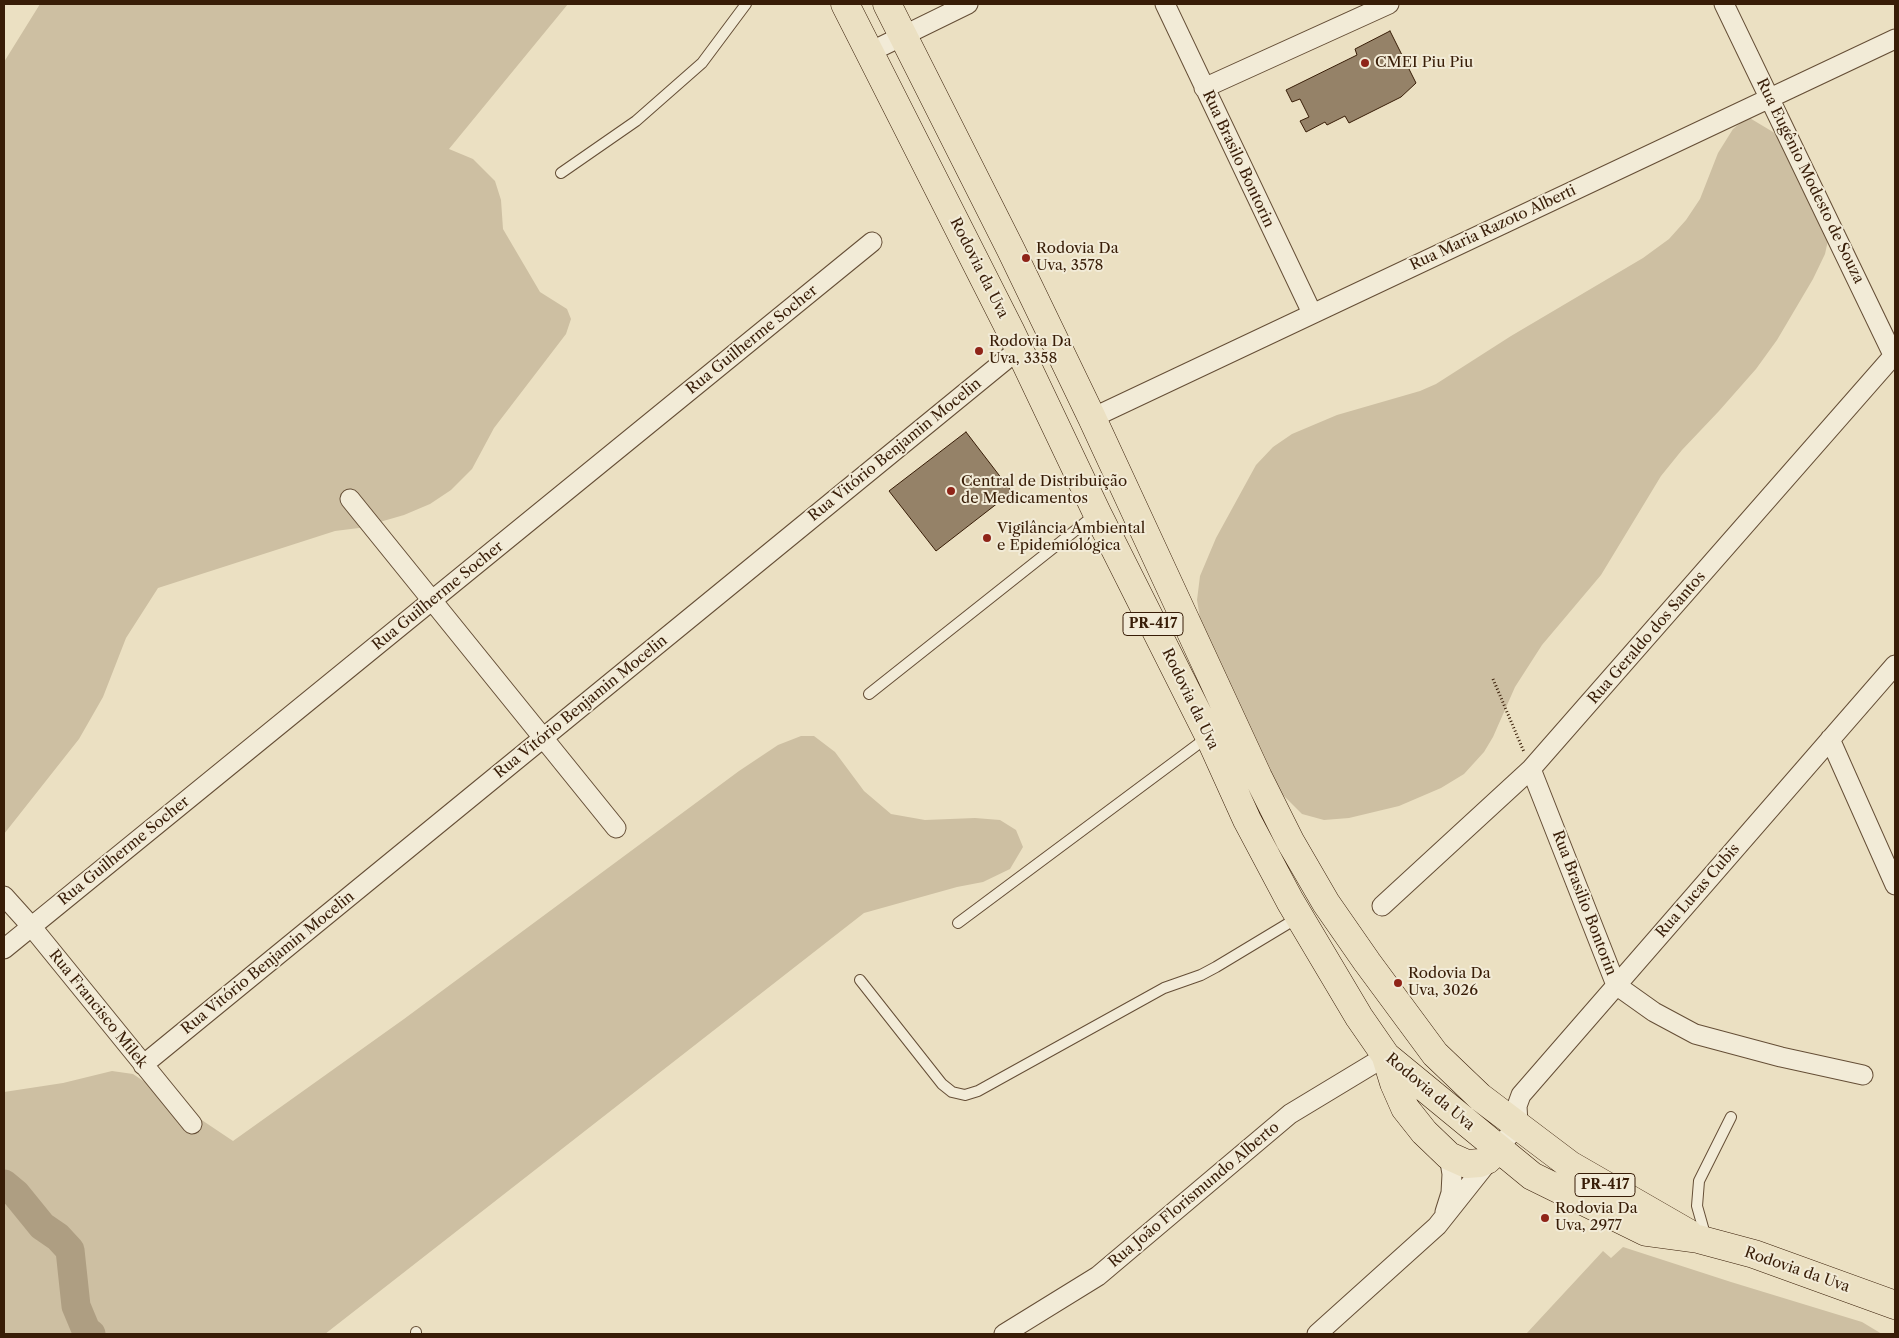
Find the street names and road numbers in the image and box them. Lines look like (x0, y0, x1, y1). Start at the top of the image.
street label: Rua Eugênio Modesto de Souza (1752, 75, 1868, 287)
street label: Rua Brasilo Bontorin (1198, 88, 1278, 230)
street label: Rua Maria Razoto Alberti (1407, 182, 1579, 274)
street label: Rodovia da Uva (946, 215, 1012, 321)
street label: Rua Guilherme Socher (683, 282, 821, 398)
street label: Rua Vitório Benjamin Mocelin (805, 375, 985, 525)
street label: Rua Guilherme Socher (369, 538, 507, 654)
street label: Rua Geraldo dos Santos (1585, 568, 1709, 708)
road number: PR-417 (1123, 612, 1183, 636)
street label: Rua Vitório Benjamin Mocelin (491, 632, 671, 782)
street label: Rodovia da Uva (1158, 645, 1222, 753)
street label: Rua Guilherme Socher (55, 793, 193, 909)
street label: Rua Brasilio Bontorin (1548, 828, 1620, 978)
street label: Rua Lucas Cubis (1652, 840, 1744, 942)
street label: Rua Vitório Benjamin Mocelin (178, 888, 358, 1038)
street label: Rua Francisco Milek (45, 946, 151, 1072)
street label: Rodovia da Uva (1382, 1050, 1478, 1134)
street label: Rua João Florismundo Alberto (1105, 1118, 1283, 1272)
road number: PR-417 (1575, 1174, 1635, 1196)
street label: Rodovia da Uva (1742, 1244, 1852, 1296)

